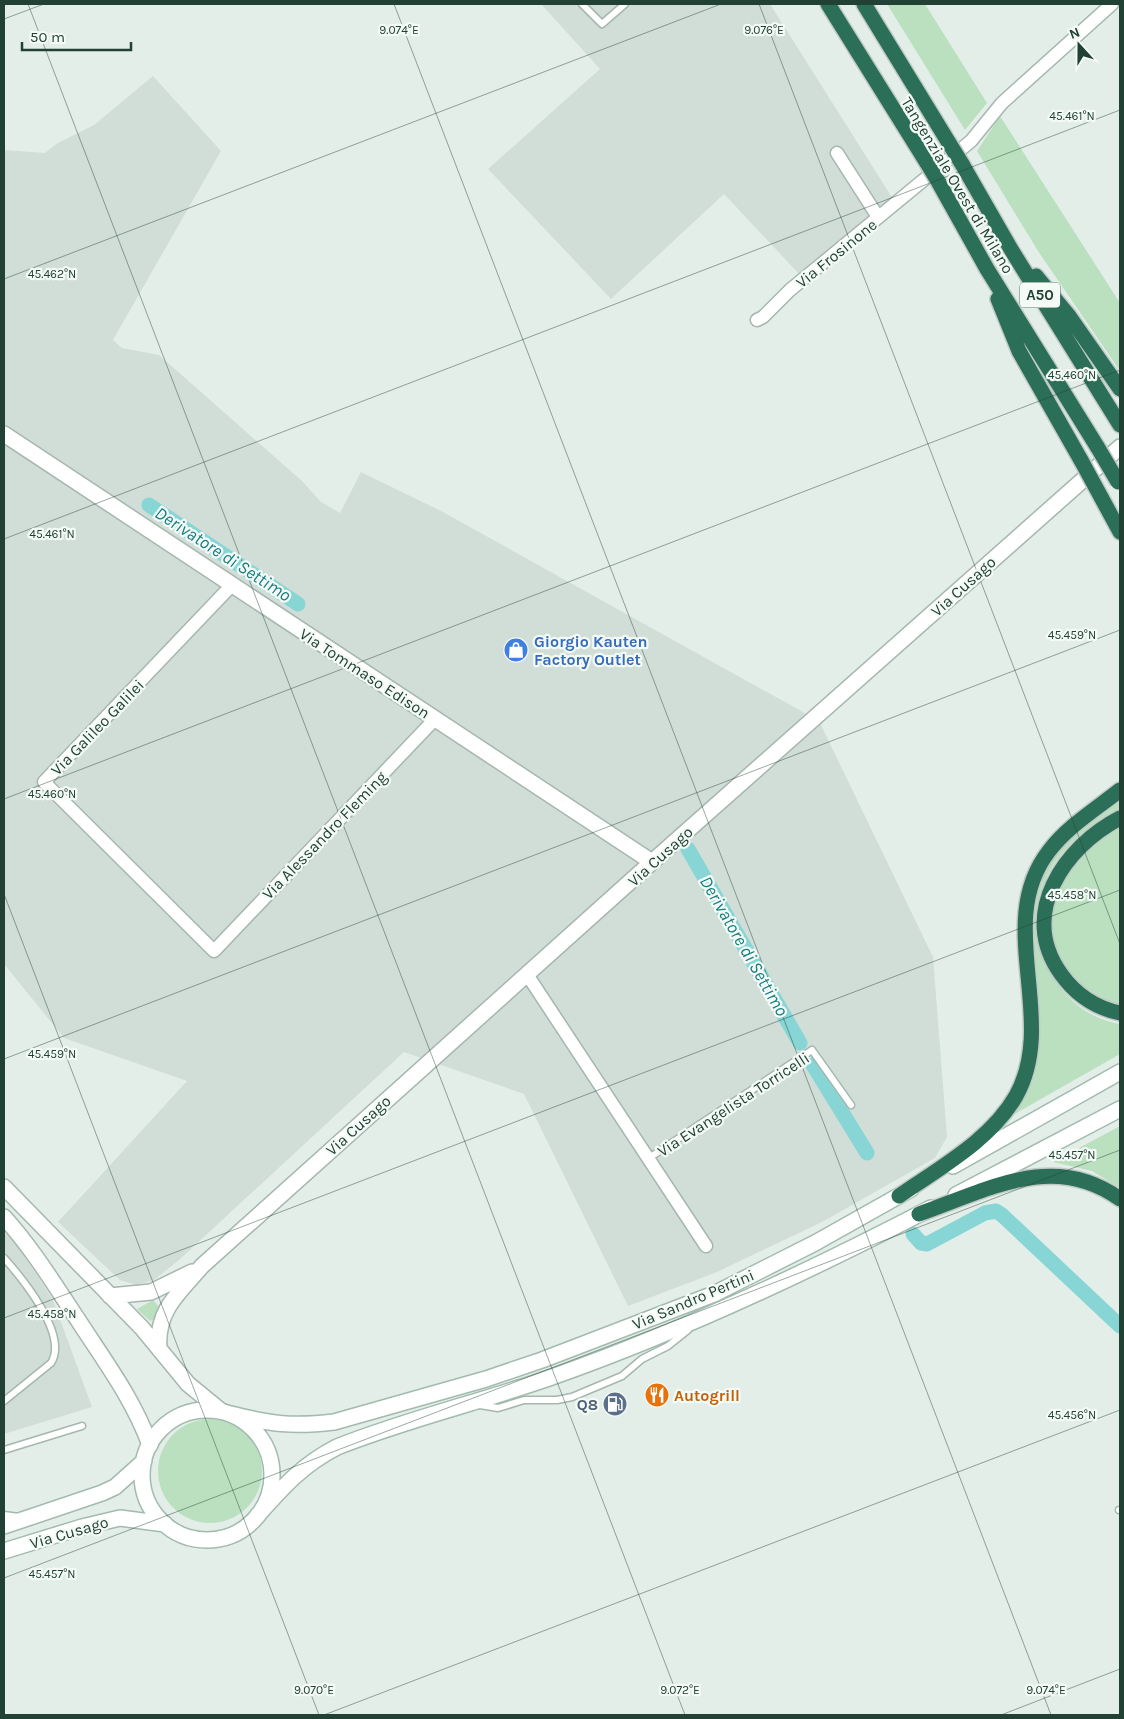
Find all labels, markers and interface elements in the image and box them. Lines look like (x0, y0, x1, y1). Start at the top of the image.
scale bar (22, 20, 131, 52)
north arrow (1054, 20, 1104, 70)
text: 9.074°E (379, 23, 419, 37)
text: 9.076°E (744, 23, 784, 37)
text: N (1067, 24, 1082, 43)
text: 50 m (30, 28, 65, 46)
street label: Tangenziale Ovest di Milano (897, 94, 1018, 277)
text: 45.461°N (1049, 109, 1095, 123)
street label: Via Frosinone (792, 215, 881, 292)
text: 45.462°N (28, 267, 76, 281)
road number: A50 (1020, 282, 1060, 308)
text: 45.460°N (1048, 368, 1096, 382)
water label: Derivatore di Settimo (151, 502, 295, 606)
text: 45.461°N (29, 527, 75, 541)
street label: Via Cusago (927, 552, 1000, 620)
street label: Via Tommaso Edison (296, 624, 433, 723)
text: 45.459°N (1048, 628, 1096, 642)
place label: Giorgio Kauten Factory Outlet (534, 632, 648, 669)
shop icon: Giorgio Kauten Factory Outlet (503, 637, 529, 663)
street label: Via Galileo Galilei (47, 675, 148, 779)
street label: Via Alessandro Fleming (258, 767, 391, 903)
text: 45.460°N (28, 787, 76, 801)
street label: Via Cusago (624, 822, 697, 890)
water label: Derivatore di Settimo (695, 872, 793, 1020)
text: 45.458°N (1048, 888, 1096, 902)
text: 45.459°N (28, 1047, 76, 1061)
street label: Via Evangelista Torricelli (654, 1048, 813, 1161)
street label: Via Cusago (322, 1091, 395, 1159)
text: 45.457°N (1048, 1148, 1096, 1162)
street label: Via Sandro Pertini (629, 1265, 757, 1334)
text: 45.458°N (28, 1307, 76, 1321)
restaurant icon: Autogrill (644, 1382, 670, 1408)
place label: Autogrill (674, 1386, 740, 1405)
fuel station icon: Q8 (602, 1391, 628, 1417)
place label: Q8 (577, 1395, 598, 1414)
text: 45.456°N (1048, 1408, 1096, 1422)
street label: Via Cusago (28, 1512, 111, 1553)
text: 45.457°N (28, 1567, 76, 1581)
text: 9.070°E (294, 1683, 334, 1697)
text: 9.072°E (660, 1683, 700, 1697)
text: 9.074°E (1026, 1683, 1066, 1697)

